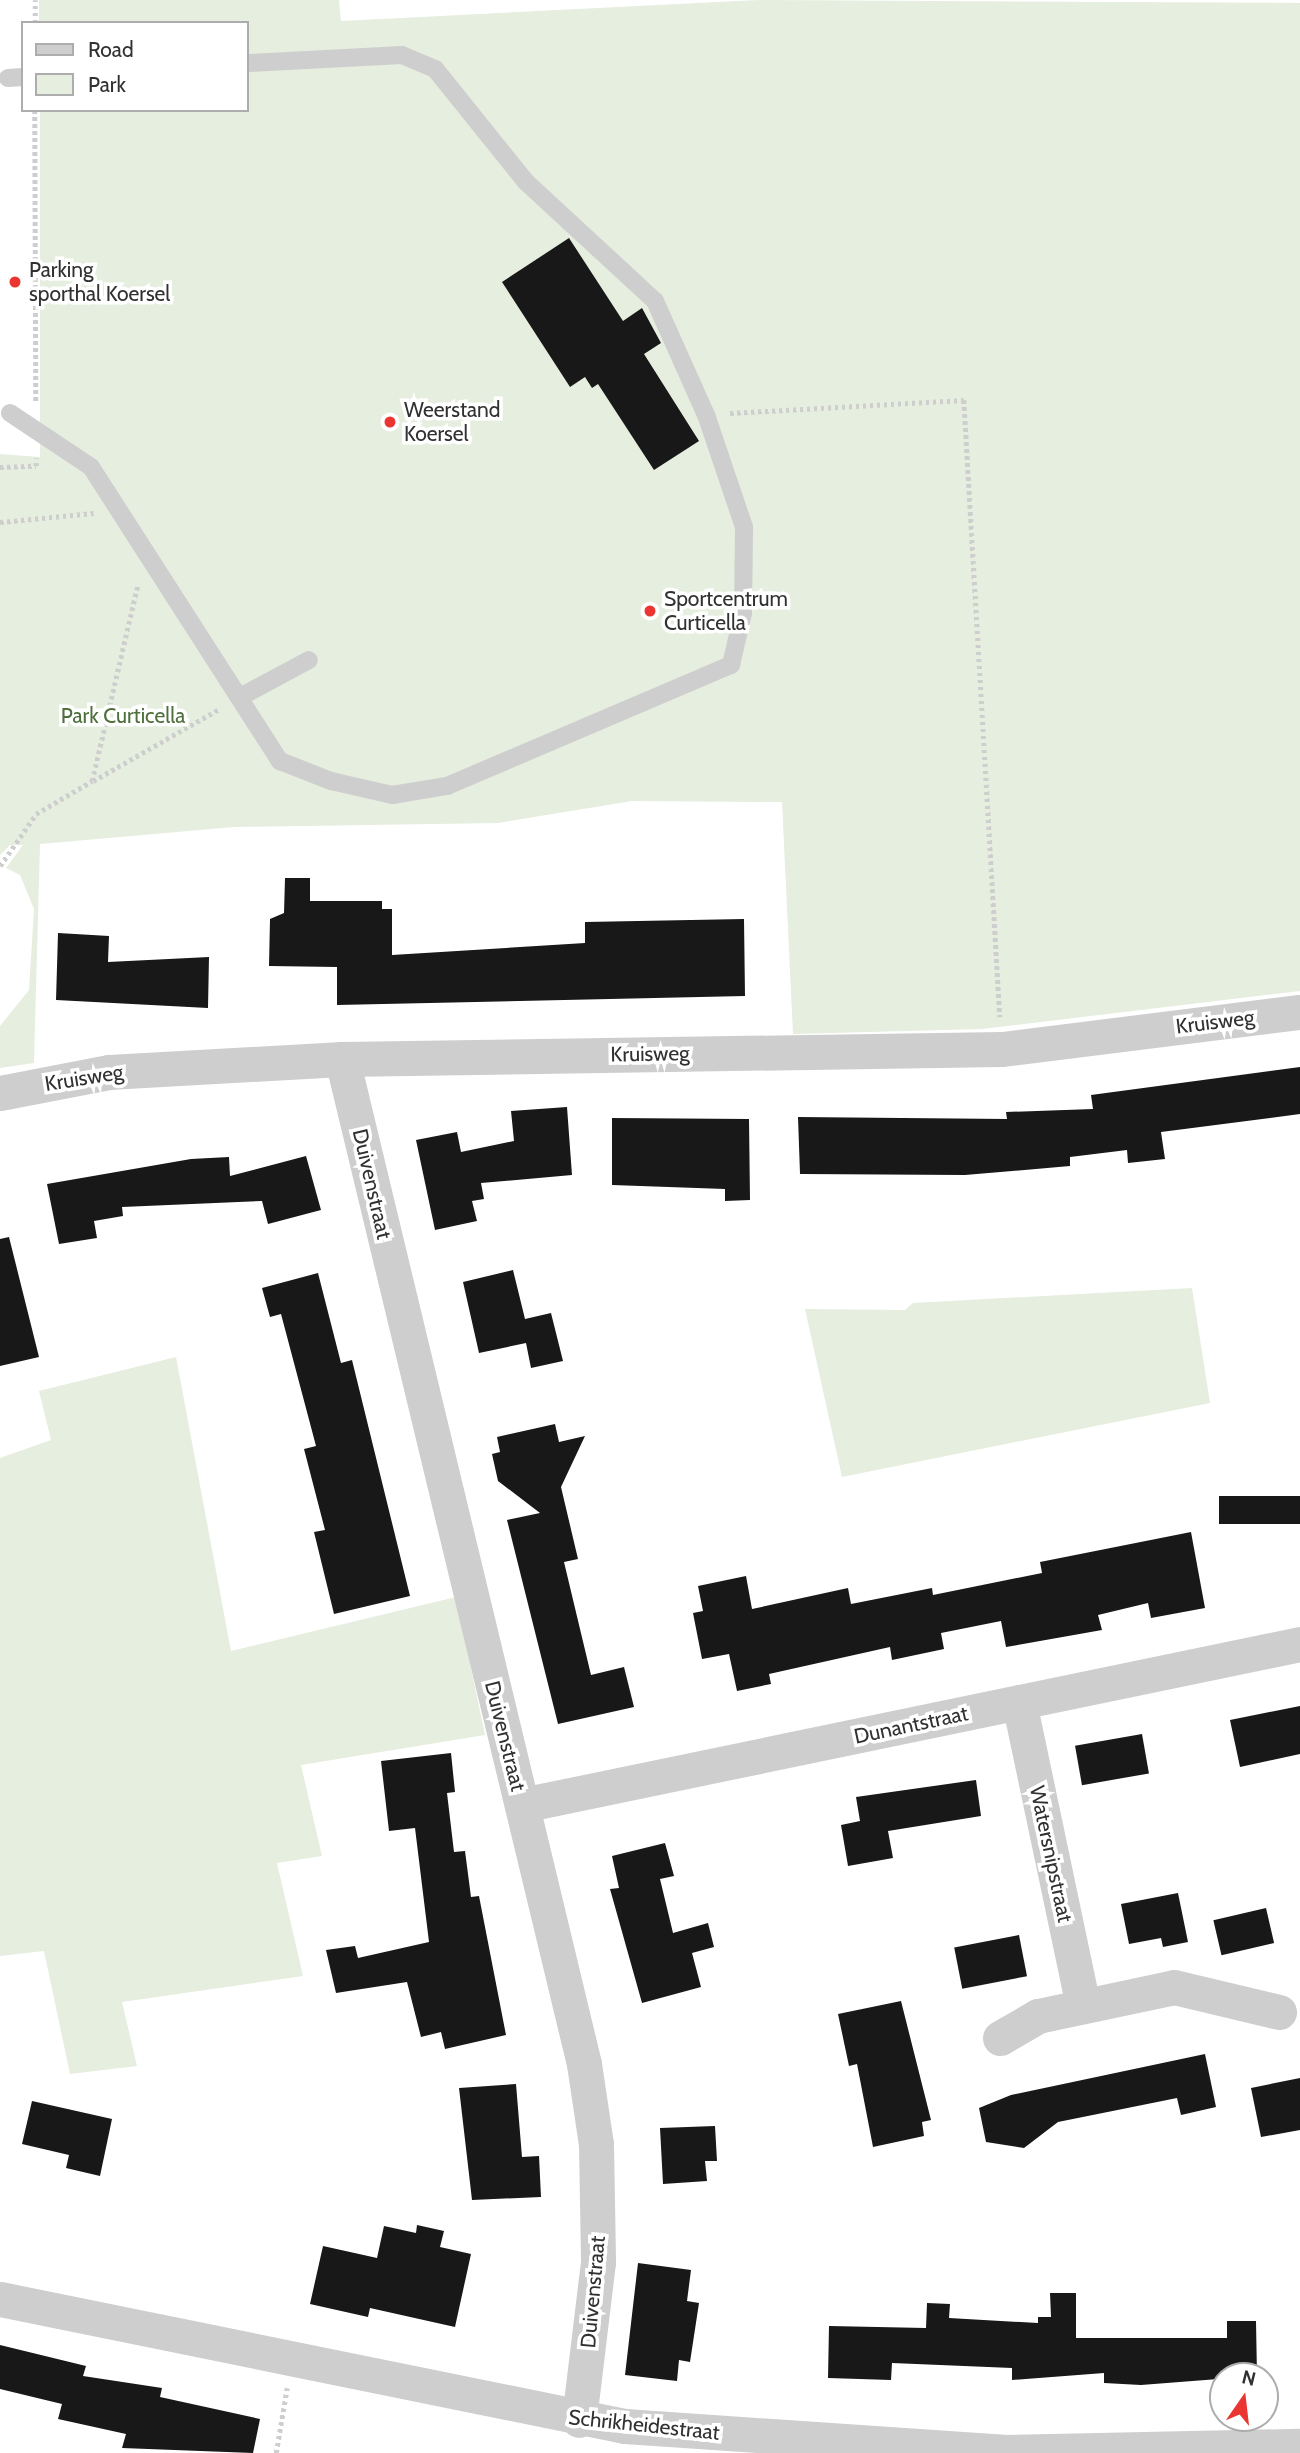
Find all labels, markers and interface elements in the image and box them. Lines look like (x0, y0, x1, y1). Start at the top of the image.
legend (21, 21, 248, 112)
text: Road (88, 37, 134, 62)
text: Park (88, 72, 126, 97)
place label: Parking sporthal Koersel (29, 257, 170, 307)
marker: Parking sporthal Koersel (7, 274, 23, 290)
place label: Weerstand Koersel (404, 397, 500, 447)
marker: Weerstand Koersel (382, 414, 398, 430)
place label: Sportcentrum Curticella (664, 586, 788, 636)
marker: Sportcentrum Curticella (642, 603, 658, 619)
park label: Park Curticella (61, 703, 185, 729)
street label: Kruisweg (1174, 1005, 1256, 1039)
street label: Kruisweg (610, 1041, 690, 1067)
street label: Kruisweg (43, 1059, 125, 1097)
street label: Duivenstraat (347, 1126, 397, 1242)
street label: Duivenstraat (479, 1678, 531, 1794)
street label: Dunantstraat (852, 1701, 970, 1749)
street label: Watersnipstraat (1024, 1783, 1078, 1925)
street label: Duivenstraat (576, 2235, 610, 2349)
north arrow (1209, 2362, 1279, 2432)
text: N (1239, 2365, 1258, 2391)
street label: Schrikheidestraat (567, 2405, 721, 2445)

